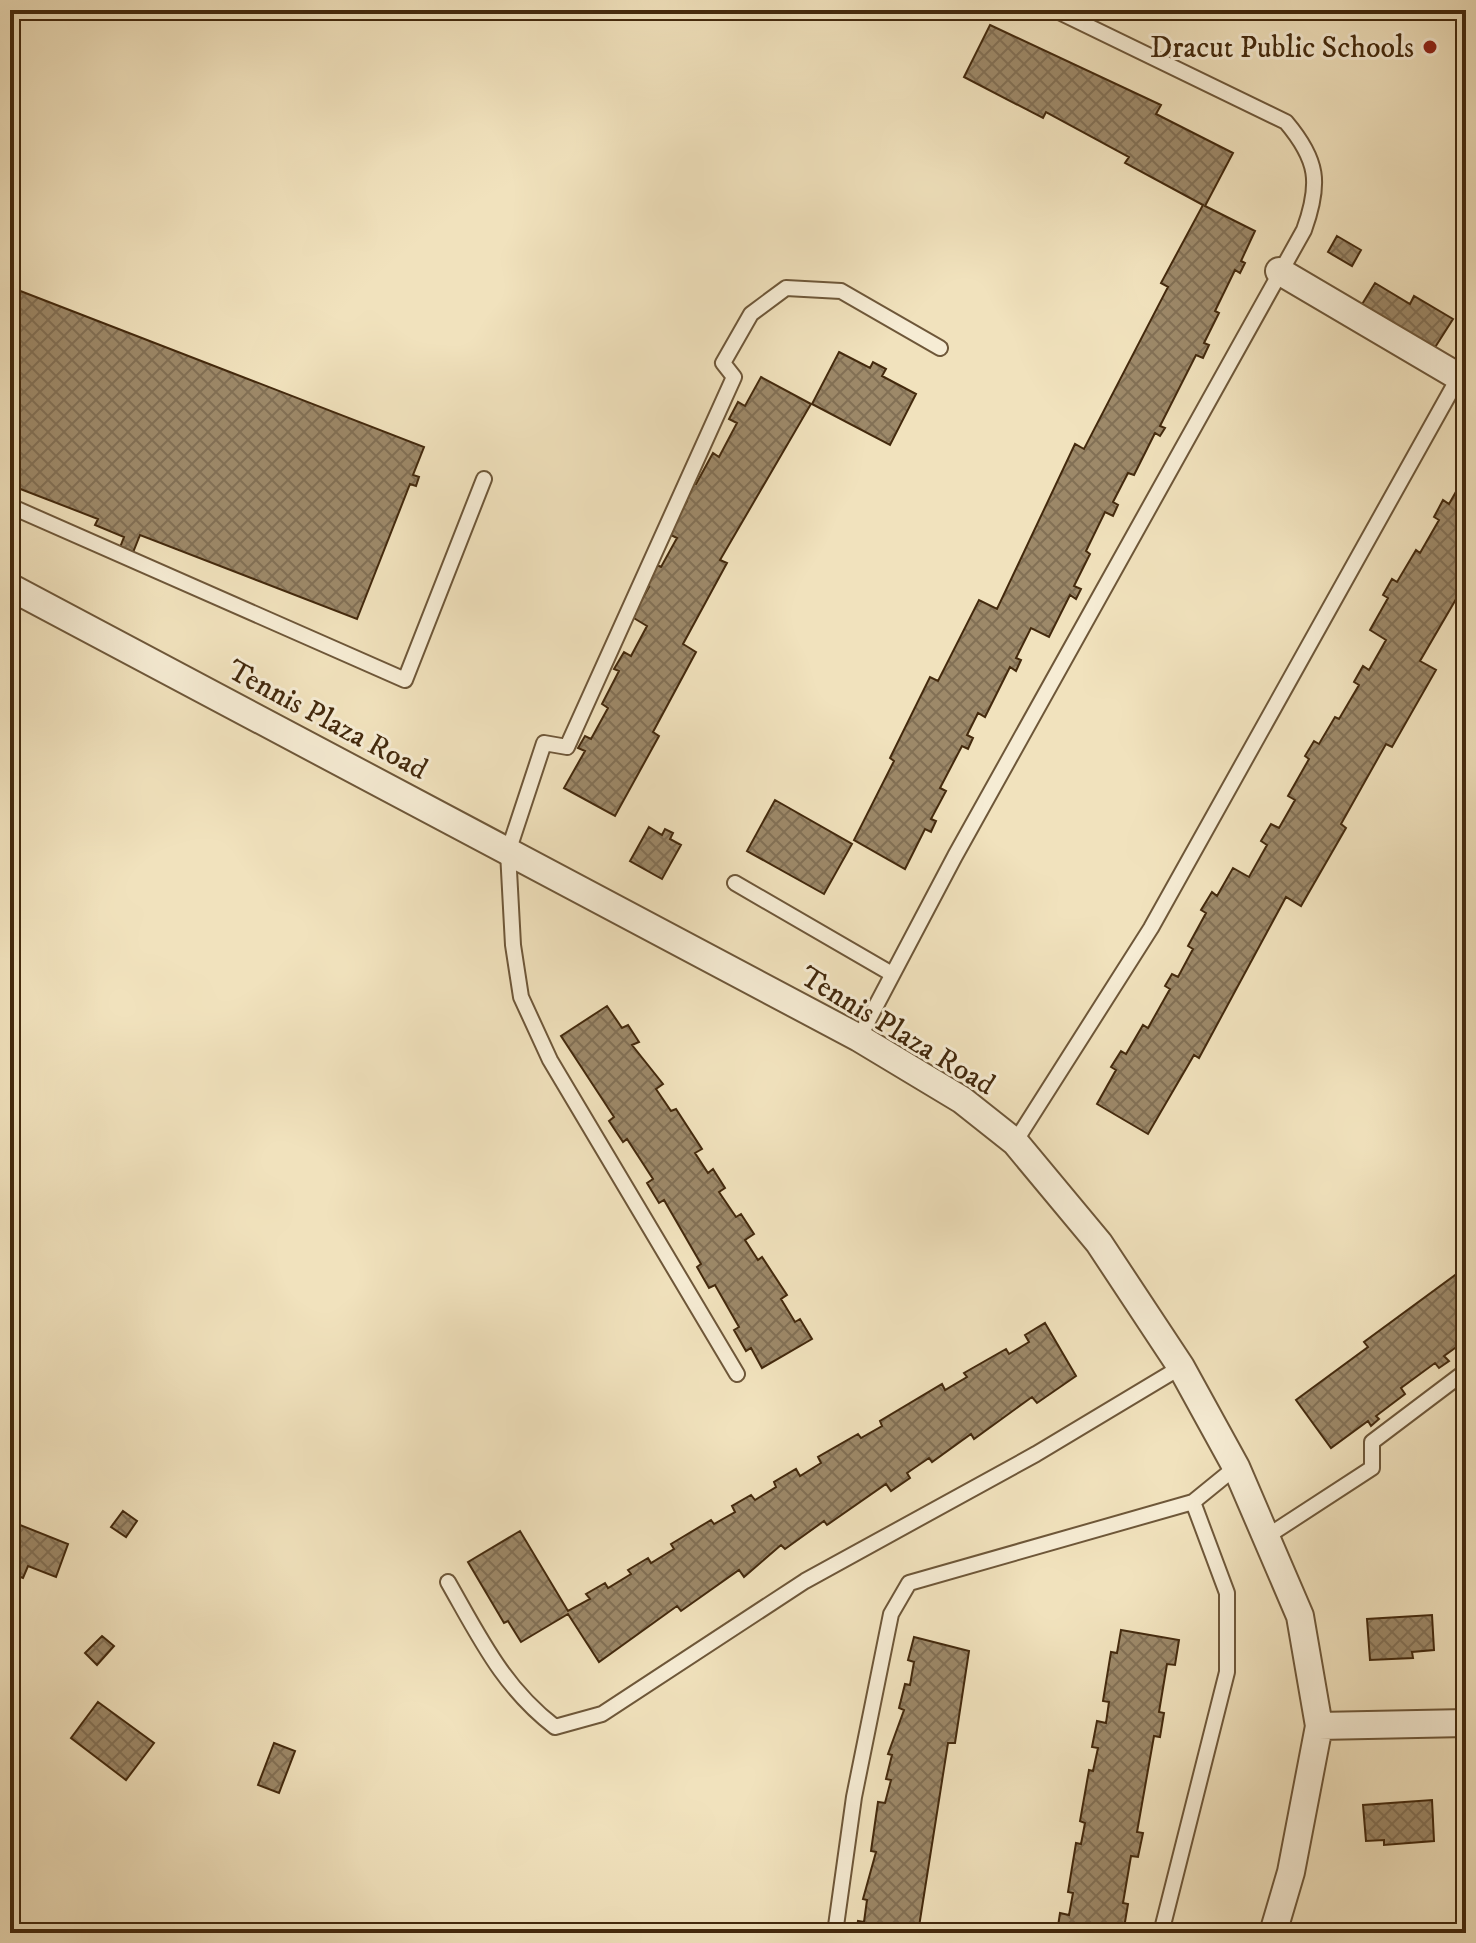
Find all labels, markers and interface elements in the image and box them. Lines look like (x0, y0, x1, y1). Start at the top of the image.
place label: Dracut Public Schools (1150, 30, 1414, 67)
marker: Dracut Public Schools (1421, 38, 1439, 56)
street label: Tennis Plaza Road (221, 652, 434, 789)
street label: Tennis Plaza Road (793, 959, 1001, 1104)

